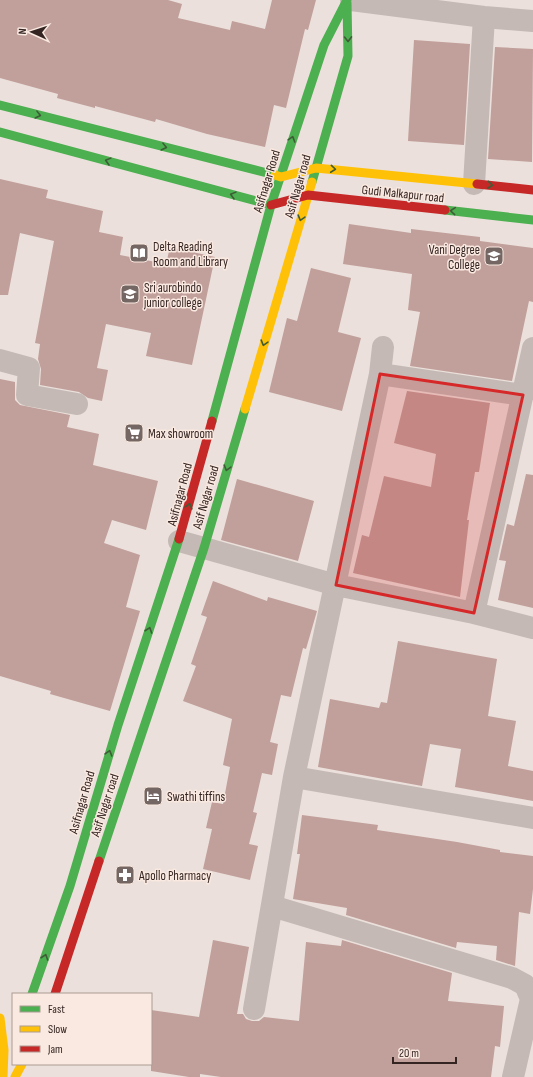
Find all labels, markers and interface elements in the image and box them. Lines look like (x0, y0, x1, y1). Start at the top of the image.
north arrow (12, 12, 52, 52)
text: N (16, 28, 29, 35)
one-way arrow (344, 36, 352, 42)
one-way arrow (34, 110, 41, 119)
one-way arrow (288, 136, 296, 143)
one-way arrow (160, 142, 167, 151)
street label: Asifnagar Road (250, 148, 284, 215)
street label: Asif Nagar road (281, 153, 315, 221)
one-way arrow (105, 158, 111, 166)
one-way arrow (330, 165, 336, 174)
one-way arrow (487, 181, 493, 190)
street label: Gudi Malkapur road (361, 182, 445, 206)
one-way arrow (230, 191, 237, 200)
one-way arrow (449, 207, 456, 216)
one-way arrow (297, 215, 306, 222)
place label: Delta Reading Room and Library (153, 239, 228, 270)
library icon: Delta Reading Room and Library (128, 242, 150, 264)
place label: Vani Degree College (429, 242, 480, 273)
school or university icon: Vani Degree College (483, 245, 505, 267)
place label: Sri aurobindo junior college (143, 280, 202, 311)
school or university icon: Sri aurobindo junior college (119, 283, 141, 305)
one-way arrow (260, 339, 269, 346)
supermarket icon: Max showroom (123, 422, 145, 444)
place label: Max showroom (148, 426, 213, 442)
street label: Asifnagar Road (164, 461, 196, 528)
street label: Asif Nagar road (189, 464, 223, 532)
one-way arrow (223, 464, 232, 471)
one-way arrow (184, 502, 193, 509)
one-way arrow (145, 626, 153, 633)
one-way arrow (104, 750, 113, 757)
street label: Asifnagar Road (65, 769, 99, 836)
street label: Asif Nagar road (87, 772, 123, 840)
hotel icon: Swathi tiffins (142, 785, 164, 807)
place label: Swathi tiffins (167, 789, 225, 805)
pharmacy icon: Apollo Pharmacy (114, 864, 136, 886)
place label: Apollo Pharmacy (138, 868, 211, 884)
one-way arrow (41, 954, 49, 961)
legend (12, 993, 152, 1065)
text: Fast (48, 1002, 65, 1017)
text: Slow (48, 1022, 67, 1037)
scale bar (393, 1039, 456, 1065)
text: Jam (47, 1042, 63, 1057)
text: 20 m (399, 1046, 419, 1061)

